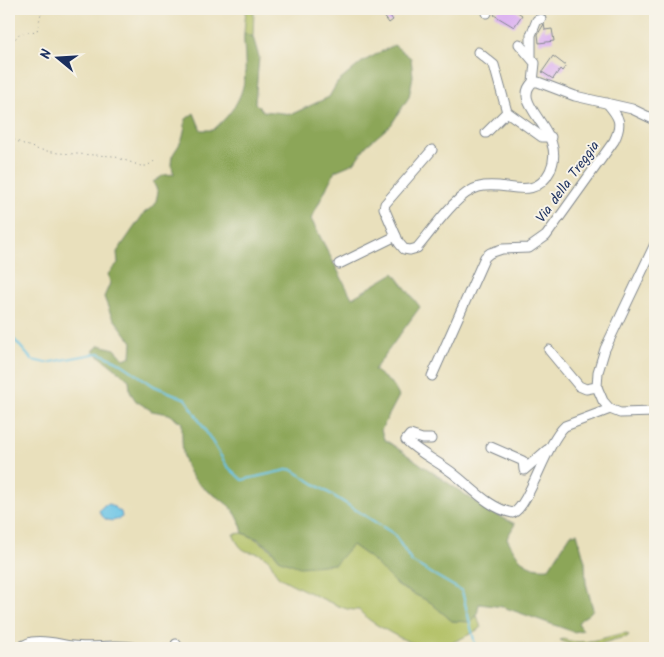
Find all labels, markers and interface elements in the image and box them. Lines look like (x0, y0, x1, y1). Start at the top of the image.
north arrow (32, 32, 82, 82)
text: N (35, 47, 58, 62)
street label: Via della Treggia (531, 136, 605, 228)

